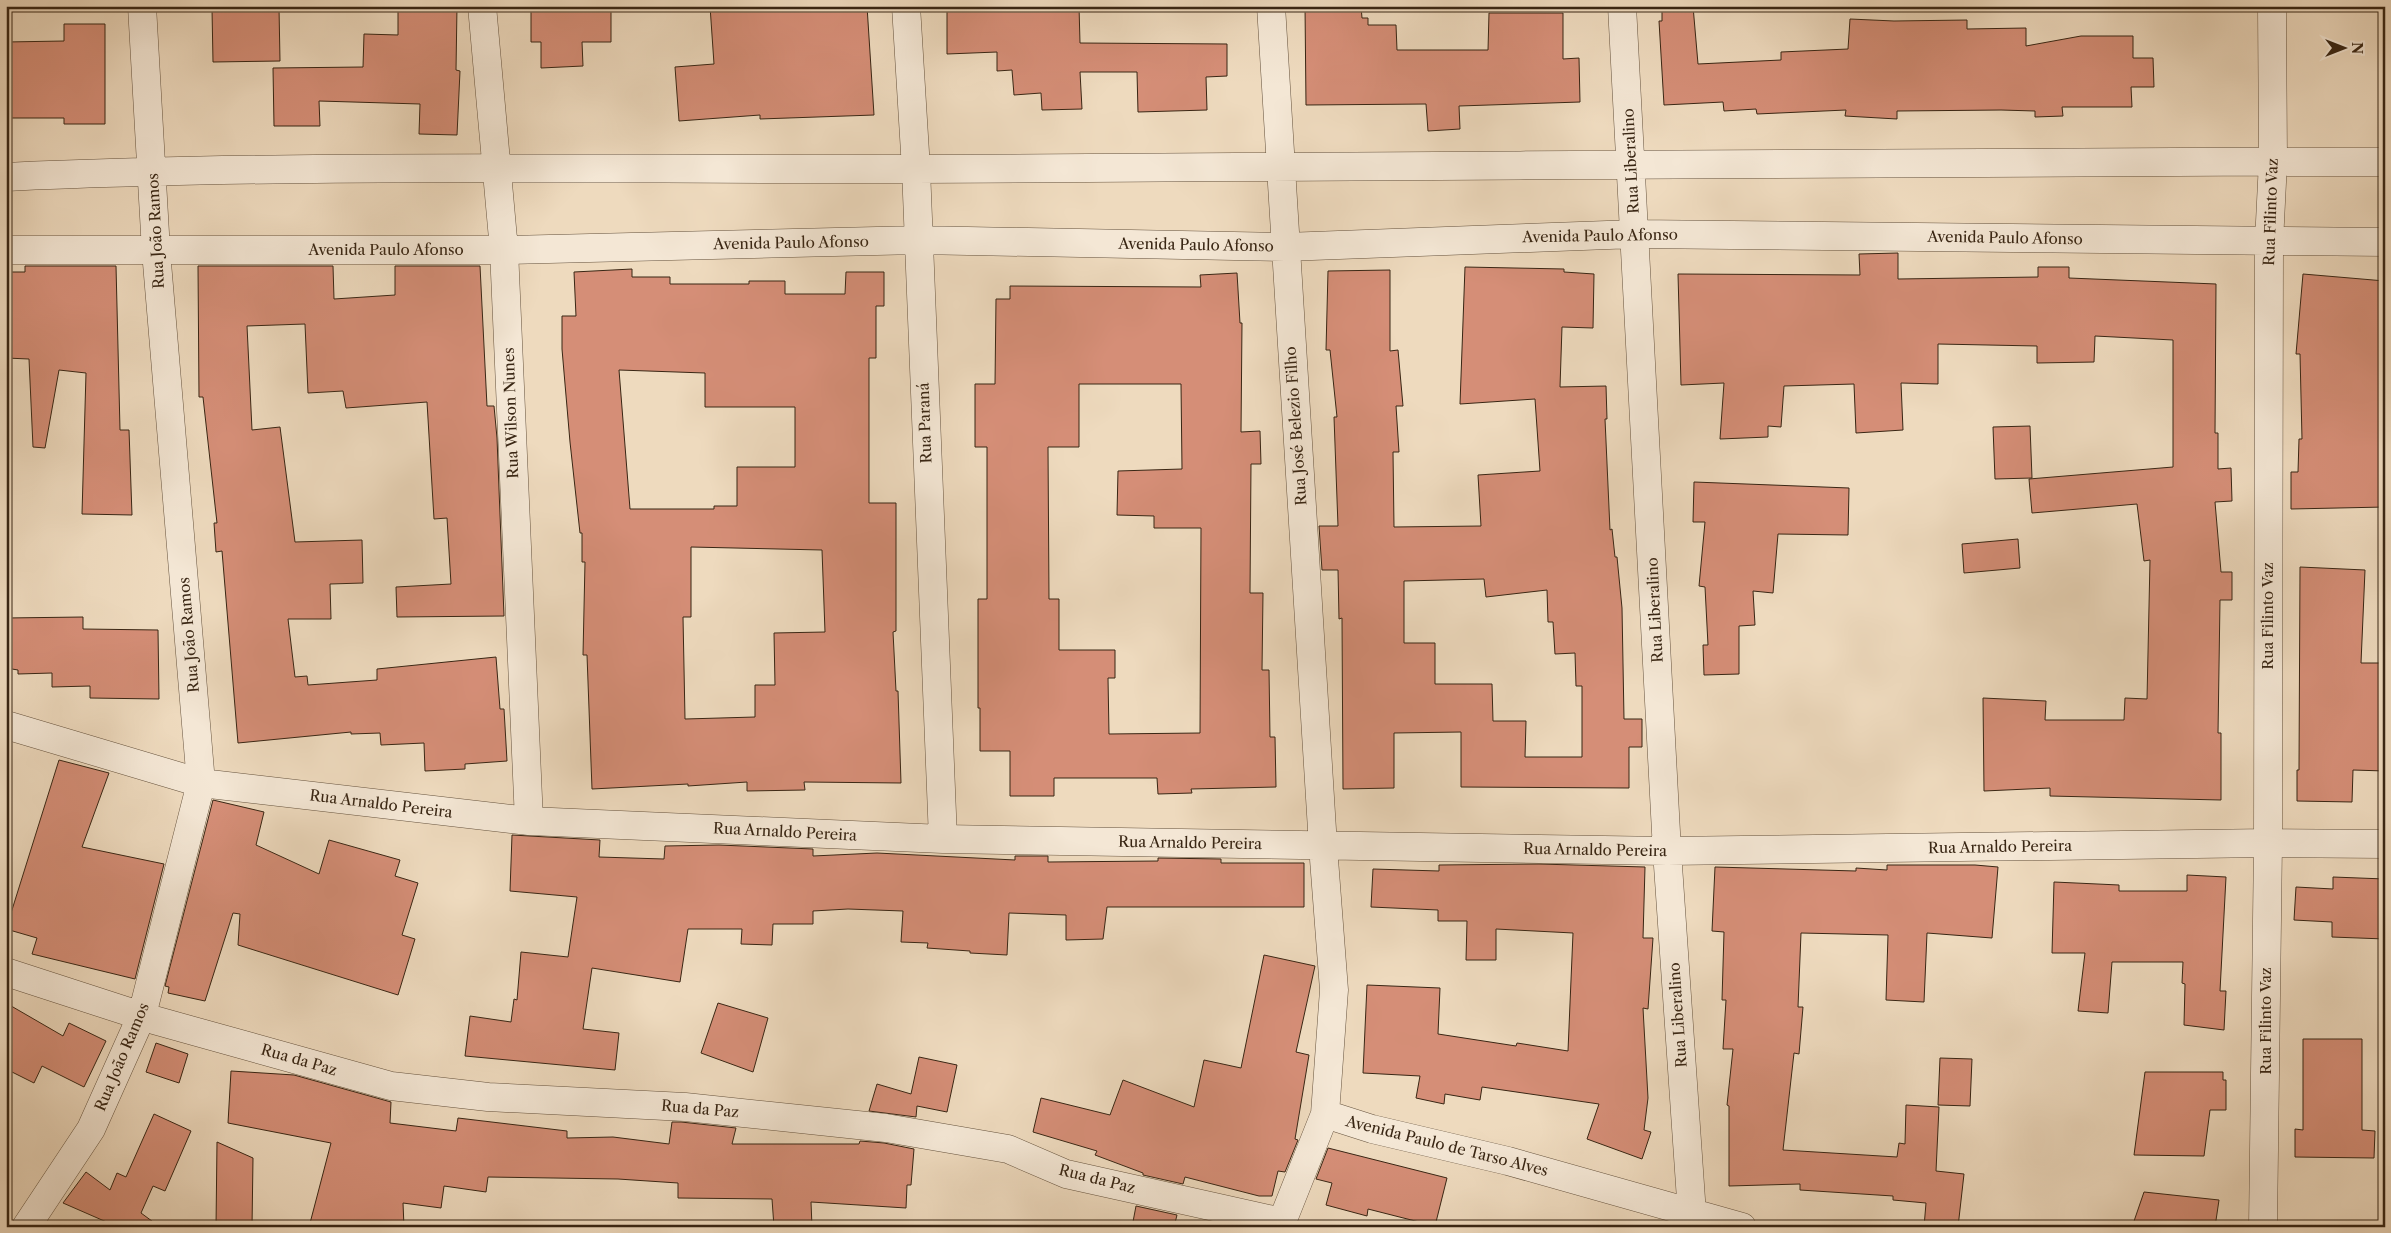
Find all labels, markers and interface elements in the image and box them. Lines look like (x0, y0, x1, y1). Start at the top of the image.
north arrow (2318, 22, 2368, 72)
text: N (2348, 42, 2366, 54)
street label: Rua Liberalino (1618, 108, 1643, 214)
street label: Rua Filinto Vaz (2259, 158, 2282, 266)
street label: Rua João Ramos (143, 173, 168, 289)
street label: Avenida Paulo Afonso (1521, 225, 1678, 246)
street label: Avenida Paulo Afonso (1926, 227, 2083, 248)
street label: Avenida Paulo Afonso (712, 232, 869, 253)
street label: Avenida Paulo Afonso (1117, 234, 1274, 255)
street label: Avenida Paulo Afonso (307, 240, 464, 259)
street label: Rua José Belezio Filho (1280, 346, 1311, 506)
street label: Rua Wilson Nunes (499, 347, 522, 479)
street label: Rua Paraná (914, 382, 935, 464)
street label: Rua Liberalino (1642, 557, 1667, 663)
street label: Rua Filinto Vaz (2258, 562, 2277, 670)
street label: Rua João Ramos (174, 576, 203, 694)
street label: Rua Arnaldo Pereira (308, 785, 454, 822)
street label: Rua Arnaldo Pereira (713, 818, 858, 845)
street label: Rua Arnaldo Pereira (1118, 832, 1262, 853)
street label: Rua Arnaldo Pereira (1928, 836, 2072, 857)
street label: Rua Arnaldo Pereira (1523, 839, 1667, 860)
street label: Rua Liberalino (1664, 962, 1691, 1068)
street label: Rua Filinto Vaz (2256, 967, 2275, 1075)
street label: Rua João Ramos (90, 1000, 153, 1114)
street label: Rua da Paz (259, 1040, 340, 1079)
street label: Rua da Paz (660, 1096, 740, 1121)
street label: Avenida Paulo de Tarso Alves (1343, 1111, 1550, 1180)
street label: Rua da Paz (1057, 1160, 1138, 1197)

